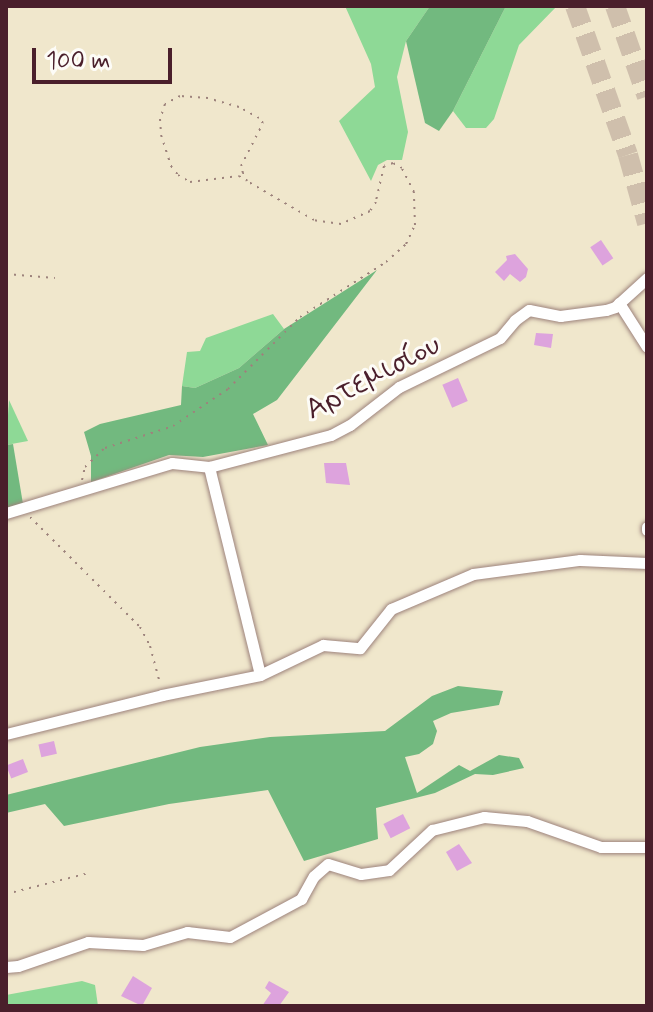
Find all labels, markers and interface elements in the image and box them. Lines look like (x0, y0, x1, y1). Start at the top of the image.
scale bar (36, 32, 176, 82)
text: 100 m (46, 46, 110, 77)
street label: Αρτεμισίου (299, 327, 447, 429)

